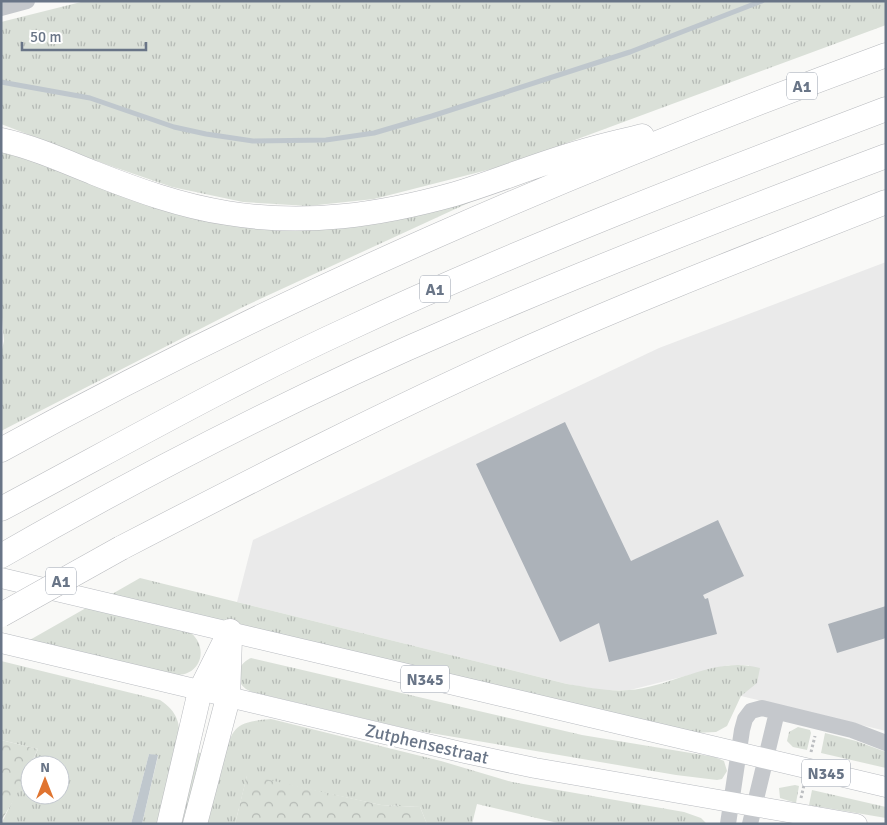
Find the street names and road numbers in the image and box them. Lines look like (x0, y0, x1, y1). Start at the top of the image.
road number: A1 (787, 72, 817, 100)
road number: A1 (420, 276, 450, 302)
road number: A1 (46, 568, 76, 594)
road number: N345 (401, 666, 449, 692)
street label: Zutphensestraat (363, 719, 491, 769)
road number: N345 (802, 760, 850, 786)

